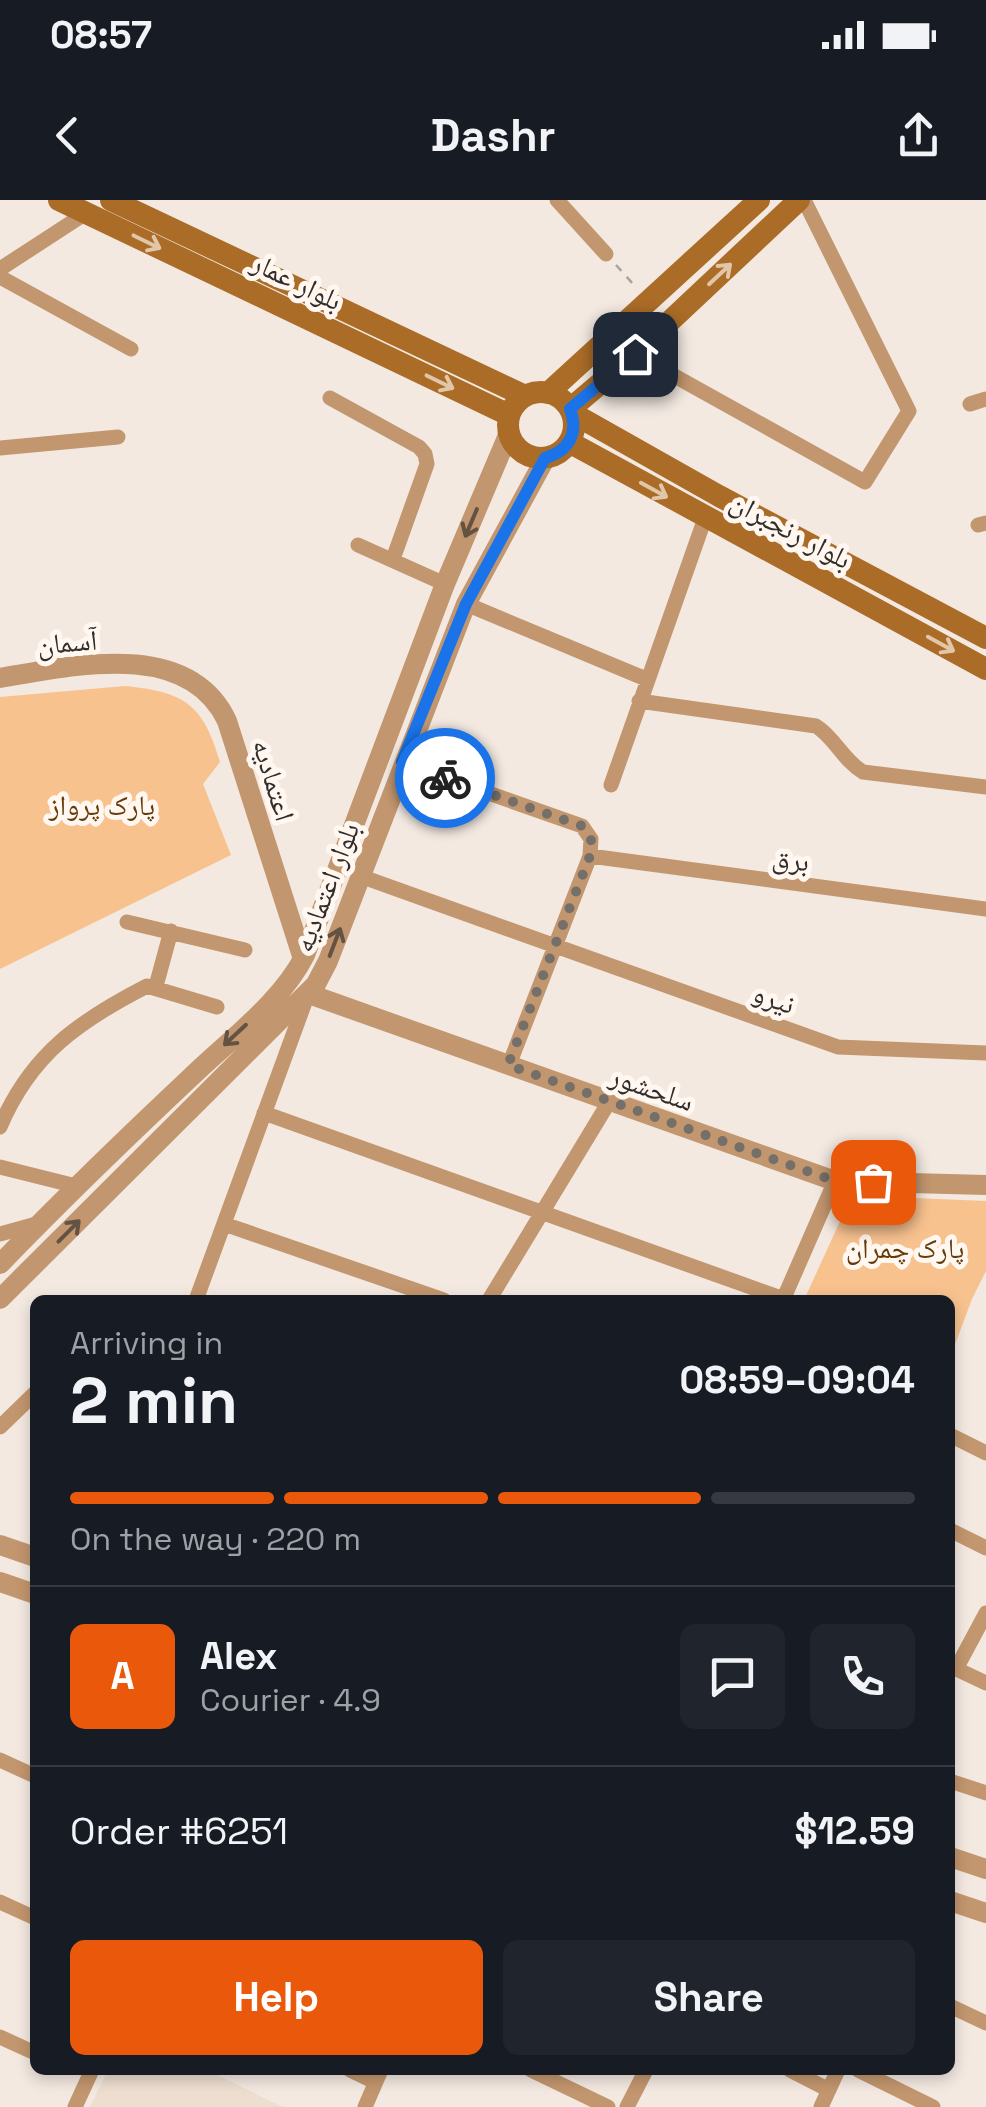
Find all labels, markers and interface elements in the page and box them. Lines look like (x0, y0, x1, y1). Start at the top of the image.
text: 08:57 (50, 11, 152, 59)
text: Dashr (431, 107, 555, 164)
icon: back (40, 108, 95, 163)
icon: share (891, 108, 946, 163)
one-way arrow (131, 234, 161, 253)
street label: بلوار عمار (245, 243, 348, 318)
one-way arrow (708, 262, 732, 286)
pin (593, 312, 678, 397)
icon: home (608, 327, 663, 382)
one-way arrow (424, 374, 454, 393)
one-way arrow (640, 480, 668, 500)
street label: بلوار رنجبران (724, 483, 858, 577)
one-way arrow (461, 507, 479, 538)
street label: آسمان (35, 621, 99, 663)
one-way arrow (925, 635, 955, 655)
courier (395, 728, 495, 828)
street label: اعتمادیه (245, 735, 303, 825)
icon: bike (418, 751, 473, 806)
park label: پارک پرواز (48, 787, 155, 823)
street label: بلوار اعتمادیه (285, 817, 367, 957)
street label: برق (770, 839, 812, 879)
one-way arrow (327, 928, 345, 959)
street label: نیرو (748, 974, 800, 1022)
one-way arrow (223, 1023, 248, 1046)
street label: سلحشور (604, 1057, 699, 1119)
pin (831, 1140, 916, 1225)
icon: bag (846, 1155, 901, 1210)
one-way arrow (57, 1219, 81, 1243)
park label: پارک چمران (846, 1230, 964, 1266)
text: Arriving in (70, 1323, 223, 1363)
text: 08:59–09:04 (680, 1356, 915, 1404)
text: 2 min (70, 1359, 238, 1442)
text: On the way · 220 m (70, 1519, 361, 1559)
button: chat (680, 1624, 785, 1729)
button: phone (810, 1624, 915, 1729)
text: Alex (200, 1632, 277, 1680)
text: A (110, 1652, 135, 1700)
text: Courier · 4.9 (200, 1680, 381, 1720)
text: Order #6251 (70, 1807, 288, 1855)
text: $12.59 (795, 1807, 915, 1855)
button: Help (70, 1940, 483, 2055)
button: Share (503, 1940, 915, 2055)

